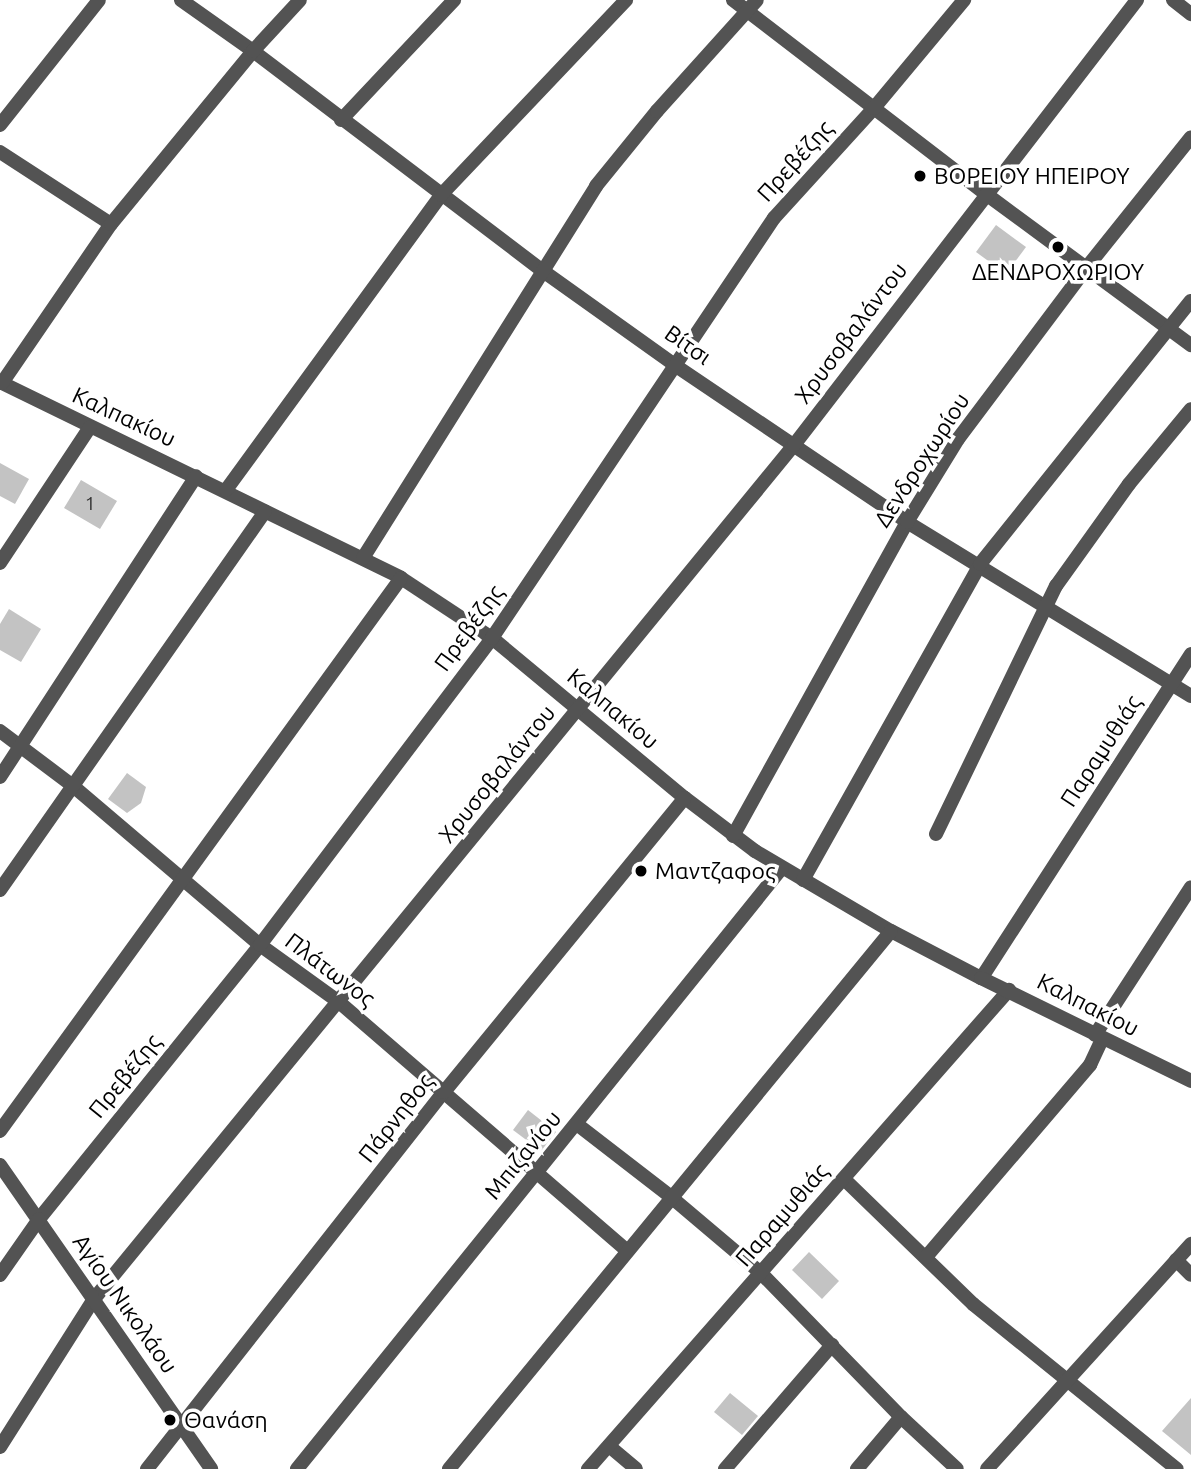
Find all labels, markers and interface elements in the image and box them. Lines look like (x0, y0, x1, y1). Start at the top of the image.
street label: Πρεβέζης (751, 115, 839, 207)
place label: ΒΟΡΕΙΟΥ ΗΠΕΙΡΟΥ (934, 162, 1130, 190)
marker: ΒΟΡΕΙΟΥ ΗΠΕΙΡΟΥ (912, 168, 928, 184)
marker: ΔΕΝΔΡΟΧΩΡΙΟΥ (1050, 239, 1066, 255)
street label: Χρυσοβαλάντου (789, 257, 913, 409)
place label: ΔΕΝΔΡΟΧΩΡΙΟΥ (972, 258, 1144, 286)
street label: Βίτσι (659, 319, 717, 371)
street label: Καλπακίου (68, 381, 180, 453)
street label: Δενδροχωρίου (868, 388, 976, 532)
house number: 1 (85, 493, 95, 515)
street label: Πρεβέζης (429, 580, 509, 676)
street label: Καλπακίου (562, 663, 664, 755)
street label: Παραμυθιάς (1055, 690, 1147, 812)
street label: Χρυσοβαλάντου (433, 699, 561, 849)
place label: Μαντζαφος (655, 857, 775, 885)
marker: Μαντζαφος (633, 863, 649, 879)
street label: Πλάτωνος (280, 927, 380, 1013)
street label: Καλπακίου (1032, 968, 1144, 1042)
street label: Πρεβέζης (83, 1029, 167, 1123)
street label: Πάρνηθος (353, 1068, 439, 1168)
street label: Μπιζανίου (479, 1105, 567, 1205)
street label: Παραμυθιάς (730, 1158, 834, 1272)
street label: Αγίου Νικολάου (67, 1229, 183, 1379)
place label: Θανάση (184, 1406, 268, 1434)
marker: Θανάση (162, 1412, 178, 1428)

